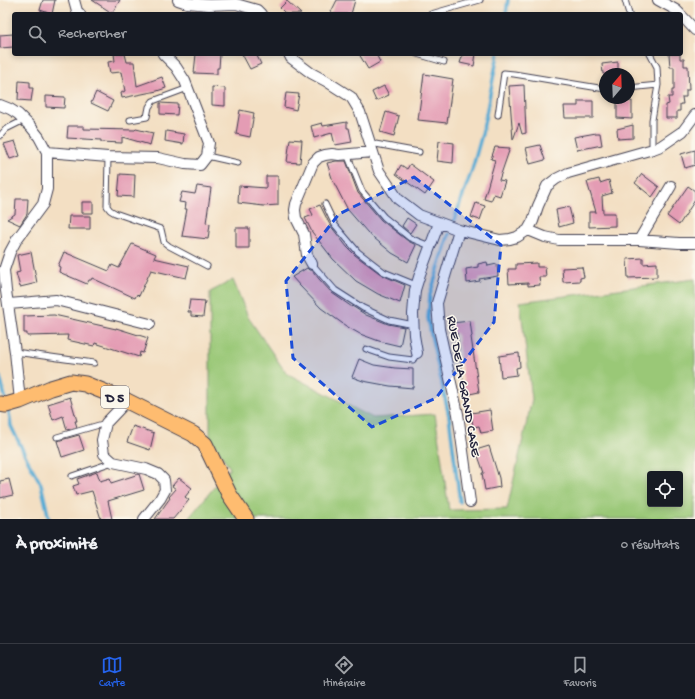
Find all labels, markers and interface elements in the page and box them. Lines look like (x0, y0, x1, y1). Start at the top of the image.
search box (12, 12, 683, 56)
icon: search (26, 23, 48, 45)
text: Rechercher (58, 25, 126, 43)
north arrow (599, 68, 635, 104)
street label: RUE DE LA GRAND CASE (442, 315, 483, 459)
road number: D 5 (101, 386, 129, 408)
map controls (647, 471, 683, 507)
button: locate (647, 471, 683, 507)
text: À proximité (16, 535, 97, 555)
text: 0 résultats (621, 538, 679, 553)
tab: Carte (99, 654, 125, 690)
tab: Itinéraire (323, 654, 365, 690)
tab: Favoris (563, 654, 596, 690)

